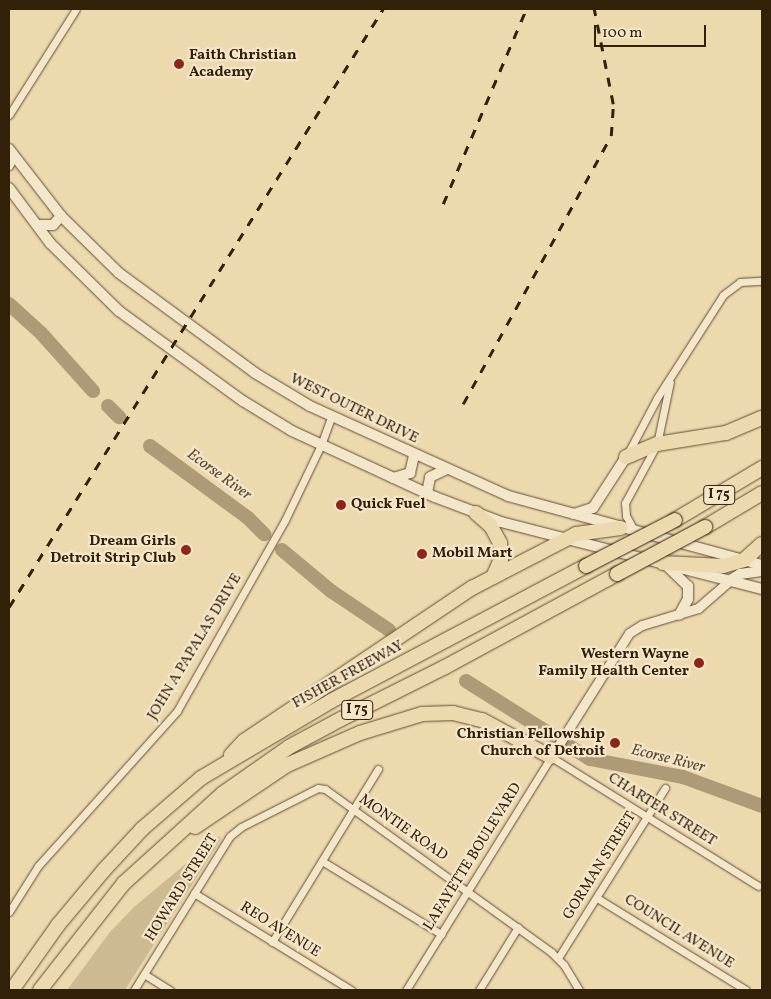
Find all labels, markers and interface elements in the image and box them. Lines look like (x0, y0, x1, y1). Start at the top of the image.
scale bar (596, 15, 708, 47)
text: 100 m (602, 23, 642, 44)
place label: Faith Christian Academy (189, 46, 297, 81)
marker: Faith Christian Academy (173, 58, 185, 70)
street label: WEST OUTER DRIVE (287, 370, 421, 448)
water label: Ecorse River (183, 445, 255, 505)
road number: I 75 (703, 484, 735, 506)
place label: Quick Fuel (351, 496, 426, 514)
marker: Quick Fuel (335, 499, 347, 511)
place label: Dream Girls Detroit Strip Club (50, 532, 176, 567)
marker: Dream Girls Detroit Strip Club (180, 544, 192, 556)
place label: Mobil Mart (432, 545, 512, 563)
marker: Mobil Mart (416, 548, 428, 560)
street label: JOHN A PAPALAS DRIVE (144, 570, 246, 724)
street label: FISHER FREEWAY (289, 637, 407, 713)
place label: Western Wayne Family Health Center (538, 645, 689, 680)
marker: Western Wayne Family Health Center (693, 657, 705, 669)
road number: I 75 (341, 698, 373, 722)
place label: Christian Fellowship Church of Detroit (457, 725, 605, 760)
marker: Christian Fellowship Church of Detroit (609, 737, 621, 749)
water label: Ecorse River (629, 741, 707, 777)
street label: CHARTER STREET (605, 769, 719, 851)
street label: LAFAYETTE BOULEVARD (420, 780, 526, 934)
street label: MONTIE ROAD (355, 791, 451, 865)
street label: GORMAN STREET (560, 809, 640, 923)
street label: HOWARD STREET (142, 831, 222, 945)
street label: COUNCIL AVENUE (621, 891, 737, 973)
street label: REO AVENUE (237, 898, 323, 962)

